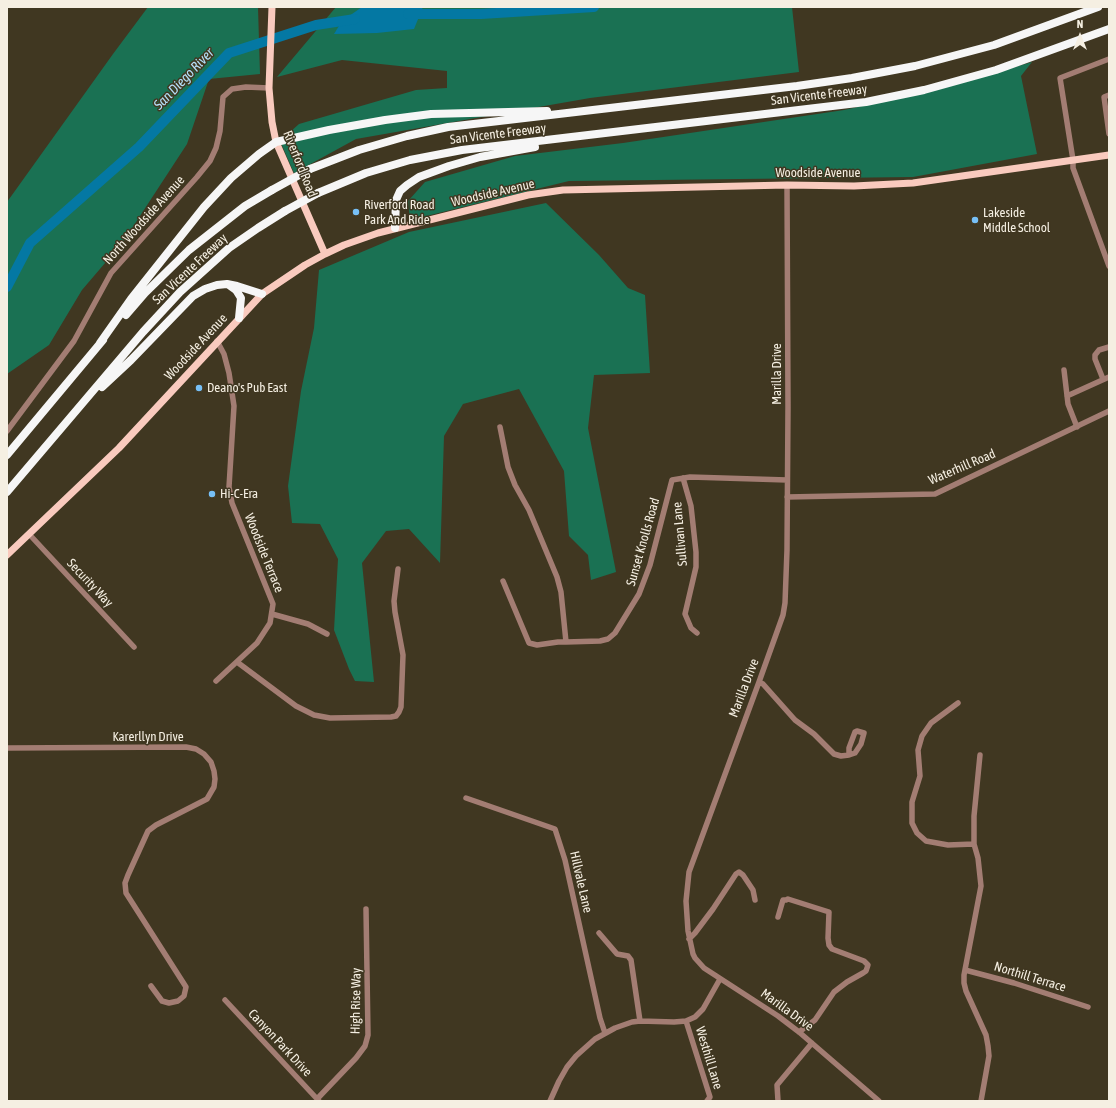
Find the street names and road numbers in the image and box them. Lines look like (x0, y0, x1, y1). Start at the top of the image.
street label: San Vicente Freeway (770, 81, 868, 109)
street label: San Vicente Freeway (449, 120, 547, 148)
street label: Riverford Road (280, 128, 320, 200)
street label: Woodside Avenue (776, 165, 860, 181)
street label: North Woodside Avenue (100, 172, 188, 268)
street label: Woodside Avenue (450, 176, 536, 210)
street label: San Vicente Freeway (149, 230, 231, 308)
street label: Woodside Avenue (161, 311, 231, 383)
street label: Marilla Drive (769, 343, 785, 405)
street label: Waterhill Road (926, 446, 998, 488)
street label: Sunset Knolls Road (623, 496, 663, 588)
street label: Sullivan Lane (669, 501, 691, 567)
street label: Woodside Terrace (241, 511, 287, 595)
street label: Security Way (64, 556, 116, 610)
street label: Marilla Drive (726, 656, 762, 720)
street label: Karerllyn Drive (112, 729, 184, 745)
street label: Hillvale Lane (566, 850, 596, 914)
street label: Northill Terrace (992, 959, 1068, 995)
street label: High Rise Way (348, 968, 364, 1034)
street label: Marilla Drive (758, 986, 816, 1034)
street label: Canyon Park Drive (245, 1006, 315, 1080)
street label: Westhill Lane (692, 1025, 726, 1091)

